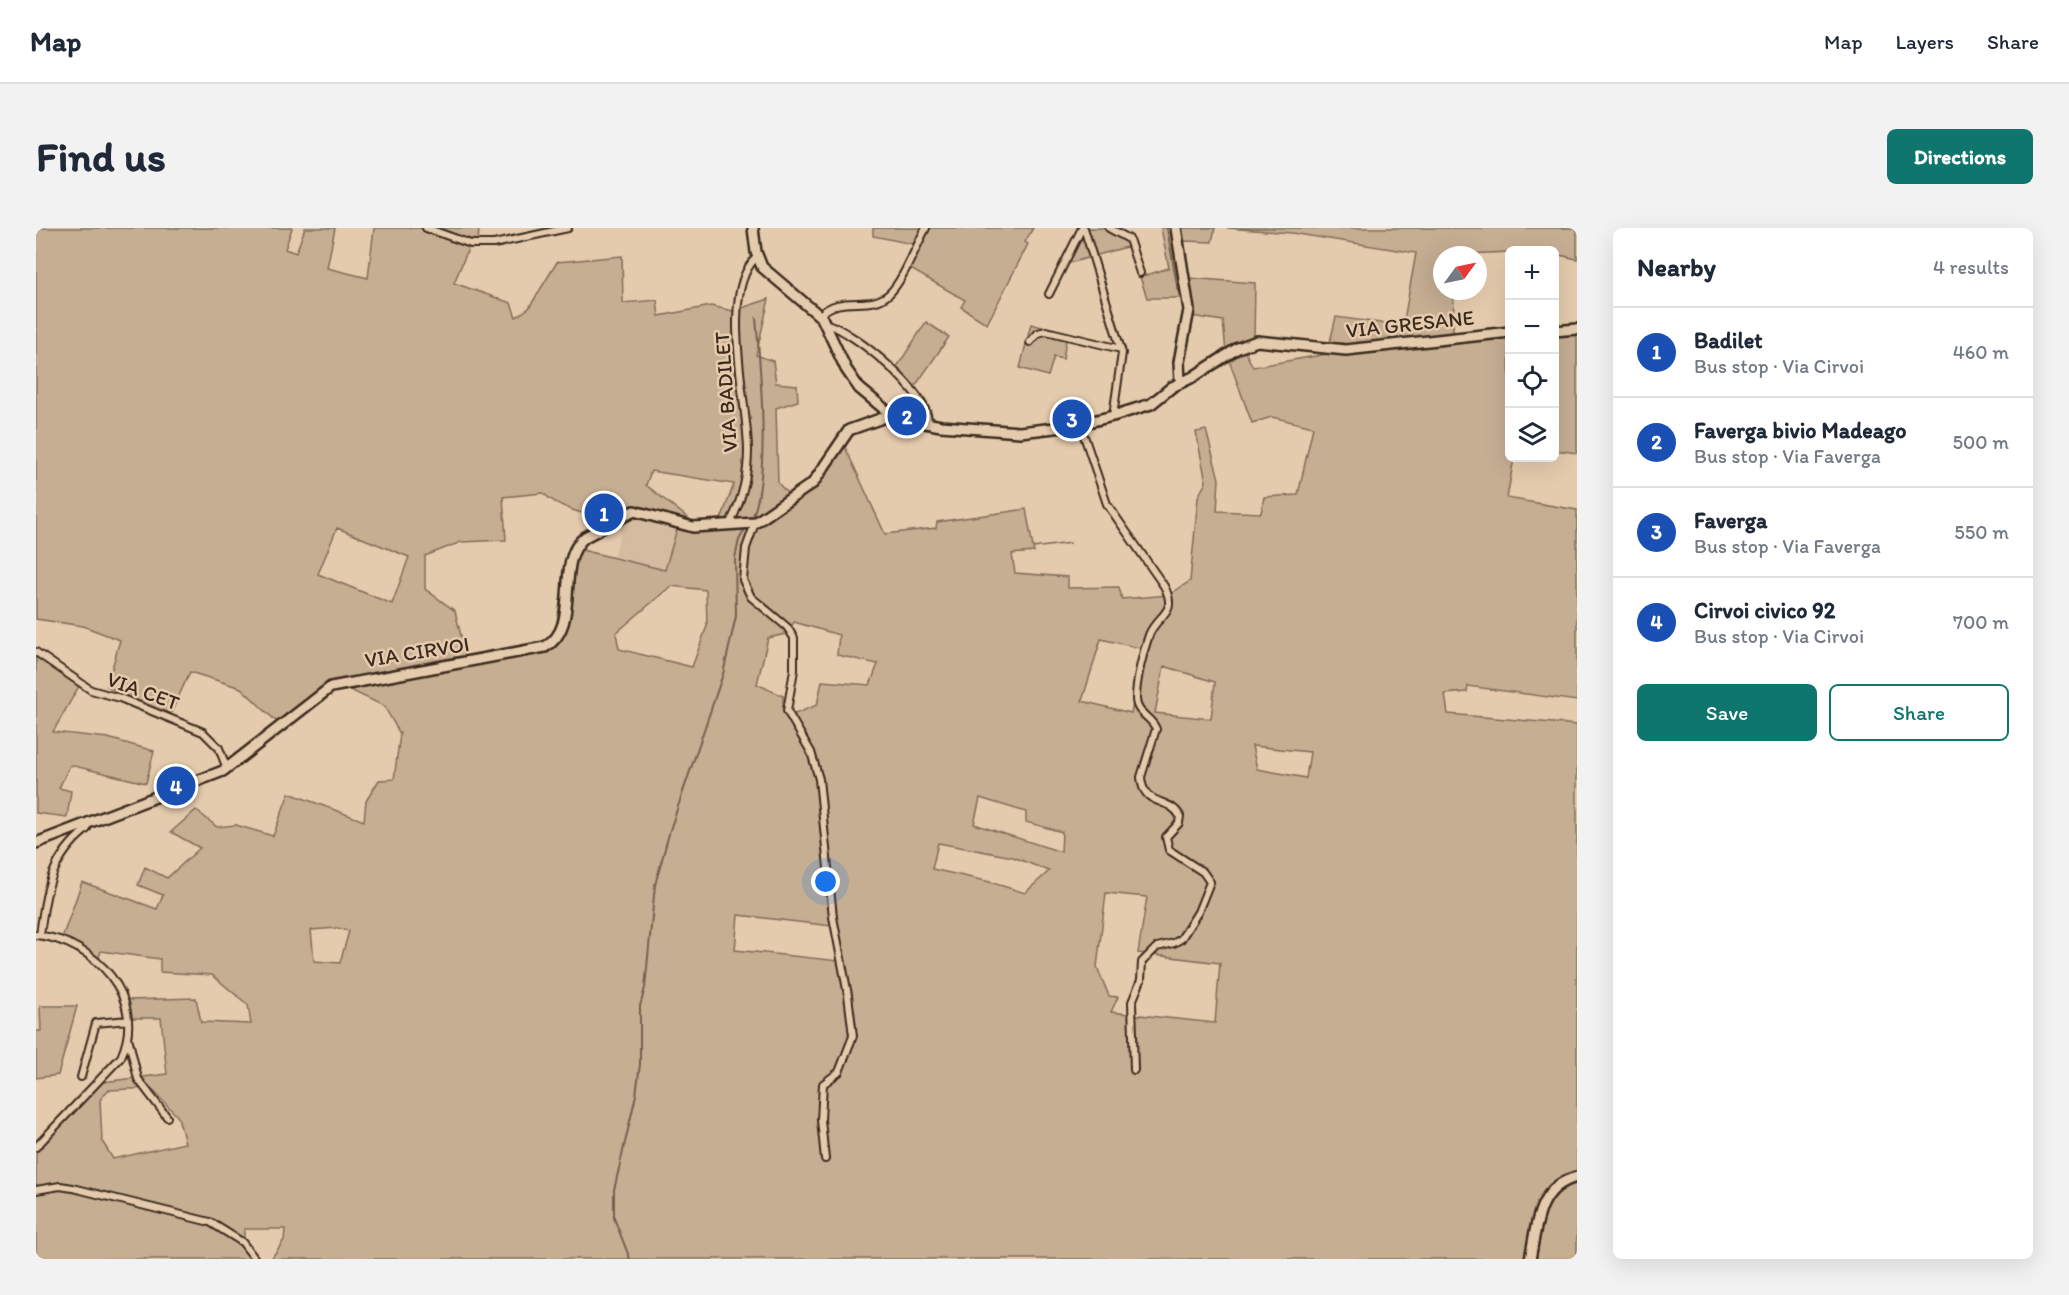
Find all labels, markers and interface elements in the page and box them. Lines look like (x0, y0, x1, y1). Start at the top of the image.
text: Map (30, 24, 81, 58)
text: Map (1824, 29, 1863, 54)
text: Layers (1896, 29, 1954, 54)
text: Share (1987, 29, 2039, 54)
button: Directions (1887, 129, 2033, 184)
text: Find us (36, 131, 166, 182)
north arrow (1433, 246, 1487, 300)
map controls (1505, 246, 1559, 462)
button: + (1505, 246, 1559, 300)
text: Nearby (1637, 251, 1716, 283)
text: 4 results (1933, 255, 2009, 279)
button: − (1505, 300, 1559, 354)
street label: VIA GRESANE (1345, 304, 1475, 343)
text: Badilet (1694, 327, 1763, 354)
street label: VIA BADILET (709, 331, 742, 453)
text: 1 (1652, 340, 1661, 364)
text: 460 m (1953, 340, 2009, 364)
button: locate (1505, 354, 1559, 408)
text: Bus stop · Via Cirvoi (1694, 354, 1864, 378)
pin: 2 (888, 394, 926, 438)
pin: 3 (1052, 396, 1092, 441)
button: layers (1505, 408, 1559, 462)
text: Faverga bivio Madeago (1694, 417, 1907, 444)
text: 2 (1651, 430, 1662, 454)
text: 500 m (1953, 430, 2009, 454)
text: Bus stop · Via Faverga (1694, 444, 1881, 468)
pin: 1 (584, 490, 624, 536)
text: Faverga (1694, 507, 1768, 534)
text: 3 (1651, 520, 1662, 544)
text: 550 m (1954, 520, 2009, 544)
text: Bus stop · Via Faverga (1694, 534, 1881, 558)
text: Cirvoi civico 92 (1694, 597, 1835, 624)
text: 4 (1650, 610, 1663, 634)
text: 700 m (1953, 610, 2009, 634)
text: Bus stop · Via Cirvoi (1694, 624, 1864, 648)
street label: VIA CIRVOI (363, 631, 471, 672)
street label: VIA CET (104, 666, 183, 715)
button: Save (1637, 684, 1817, 741)
button: Share (1829, 684, 2009, 741)
pin: 4 (156, 764, 196, 808)
your location (811, 867, 840, 896)

